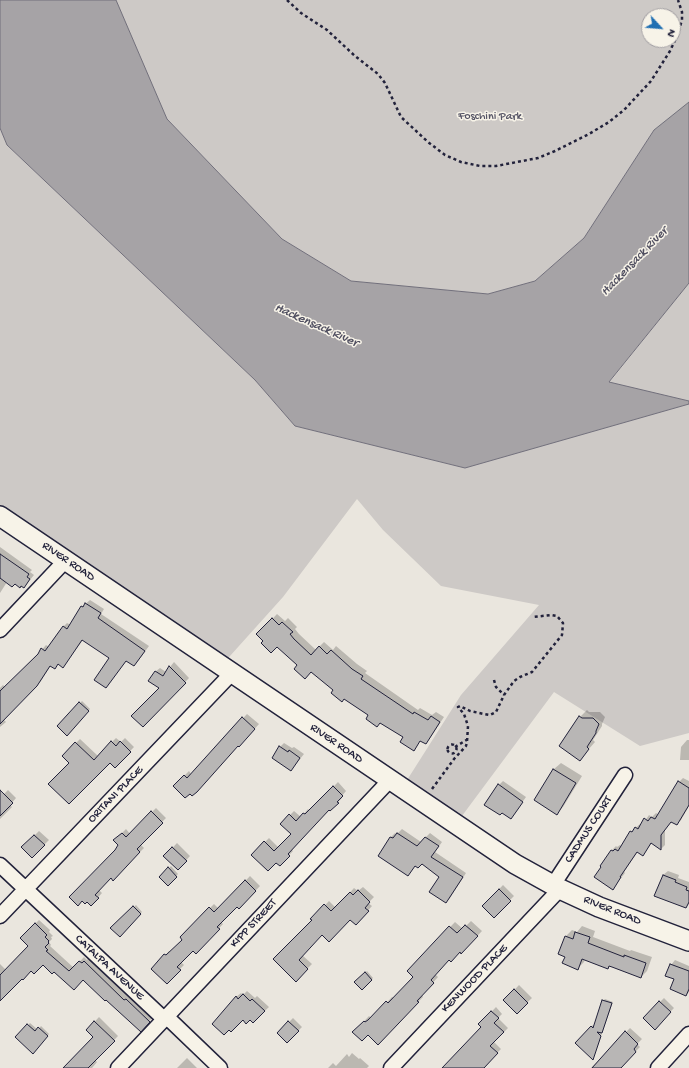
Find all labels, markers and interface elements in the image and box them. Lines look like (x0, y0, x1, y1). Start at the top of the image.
north arrow (641, 8, 681, 48)
text: N (664, 27, 678, 39)
park label: Foschini Park (458, 110, 522, 124)
water label: Hackensack River (598, 224, 672, 300)
water label: Hackensack River (272, 301, 360, 351)
street label: RIVER ROAD (39, 539, 97, 585)
street label: RIVER ROAD (307, 721, 365, 767)
street label: ORITANI PLACE (85, 763, 147, 827)
street label: CADMUS COURT (562, 794, 616, 866)
street label: RIVER ROAD (581, 893, 643, 929)
street label: KIPP STREET (228, 897, 280, 951)
street label: CATALPA AVENUE (71, 932, 147, 1004)
street label: KENWOOD PLACE (439, 942, 511, 1016)

